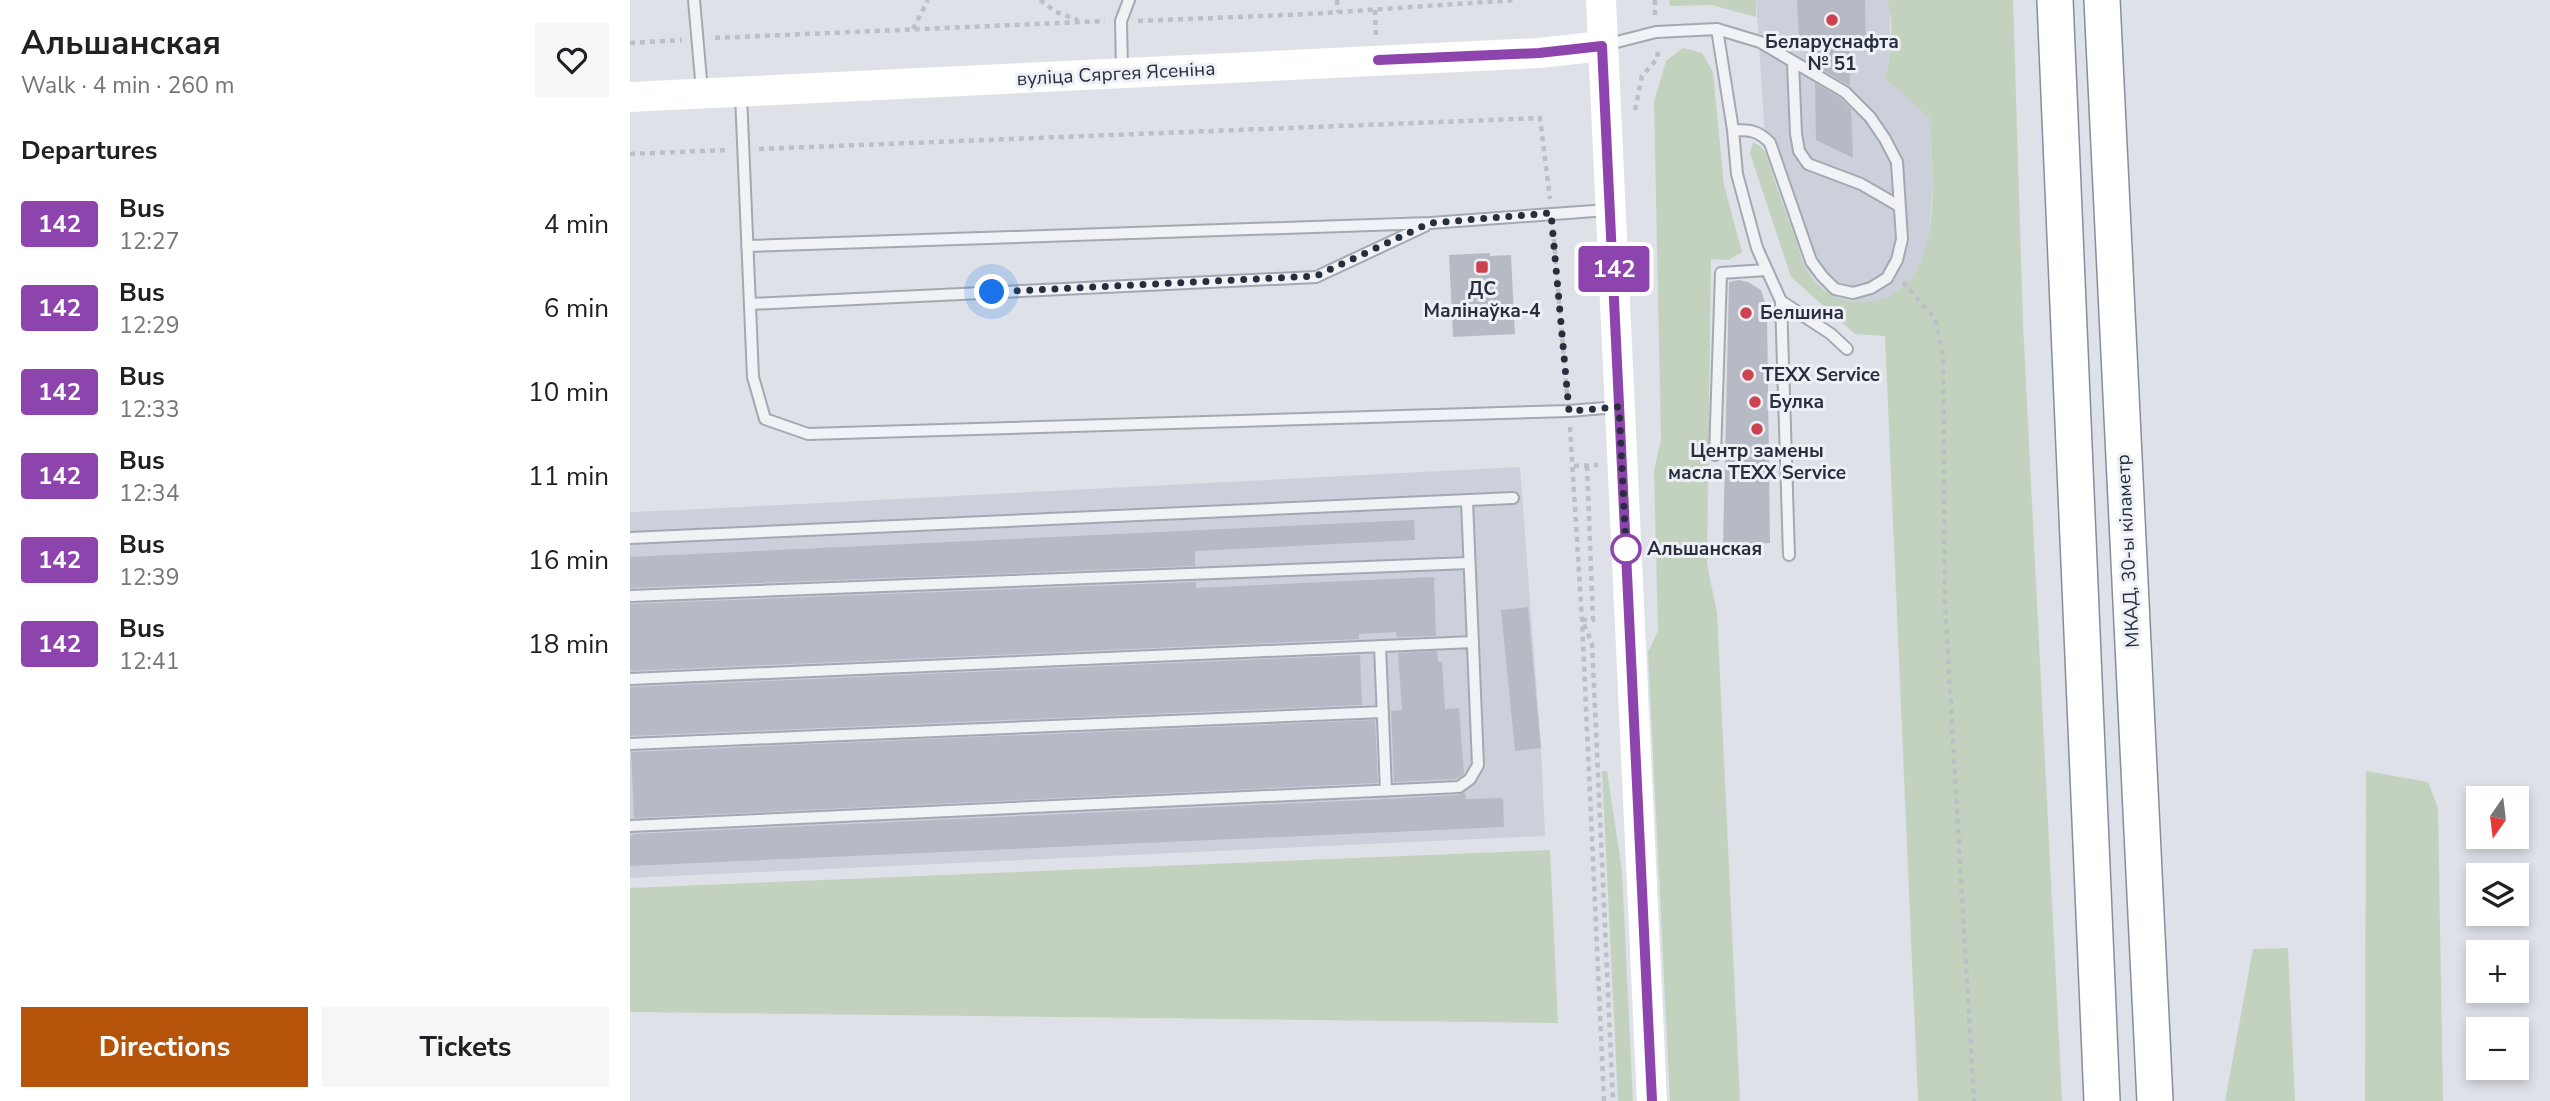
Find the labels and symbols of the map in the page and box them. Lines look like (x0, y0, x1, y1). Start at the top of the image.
marker: Беларуснафта № 51 (1824, 12, 1840, 28)
place label: Беларуснафта № 51 (1765, 29, 1899, 77)
street label: вуліца Сяргея Ясеніна (1016, 56, 1216, 92)
line badge: 142 (1574, 246, 1654, 292)
marker: ДС Малінаўка-4 (1474, 259, 1490, 275)
your location (974, 274, 1009, 309)
place label: ДС Малінаўка-4 (1423, 276, 1541, 324)
place label: Белшина (1760, 300, 1844, 326)
marker: Белшина (1738, 305, 1754, 321)
place label: TEXX Service (1762, 362, 1880, 388)
marker: TEXX Service (1740, 367, 1756, 383)
place label: Булка (1769, 389, 1824, 415)
marker: Булка (1747, 394, 1763, 410)
marker: Центр замены масла TEXX Service (1749, 421, 1765, 437)
place label: Центр замены масла TEXX Service (1668, 438, 1846, 486)
street label: МКАД, 30-ы кіламетр (2110, 454, 2146, 648)
marker: Альшанская (1611, 534, 1641, 564)
place label: Альшанская (1647, 536, 1762, 562)
north arrow (2466, 786, 2529, 849)

